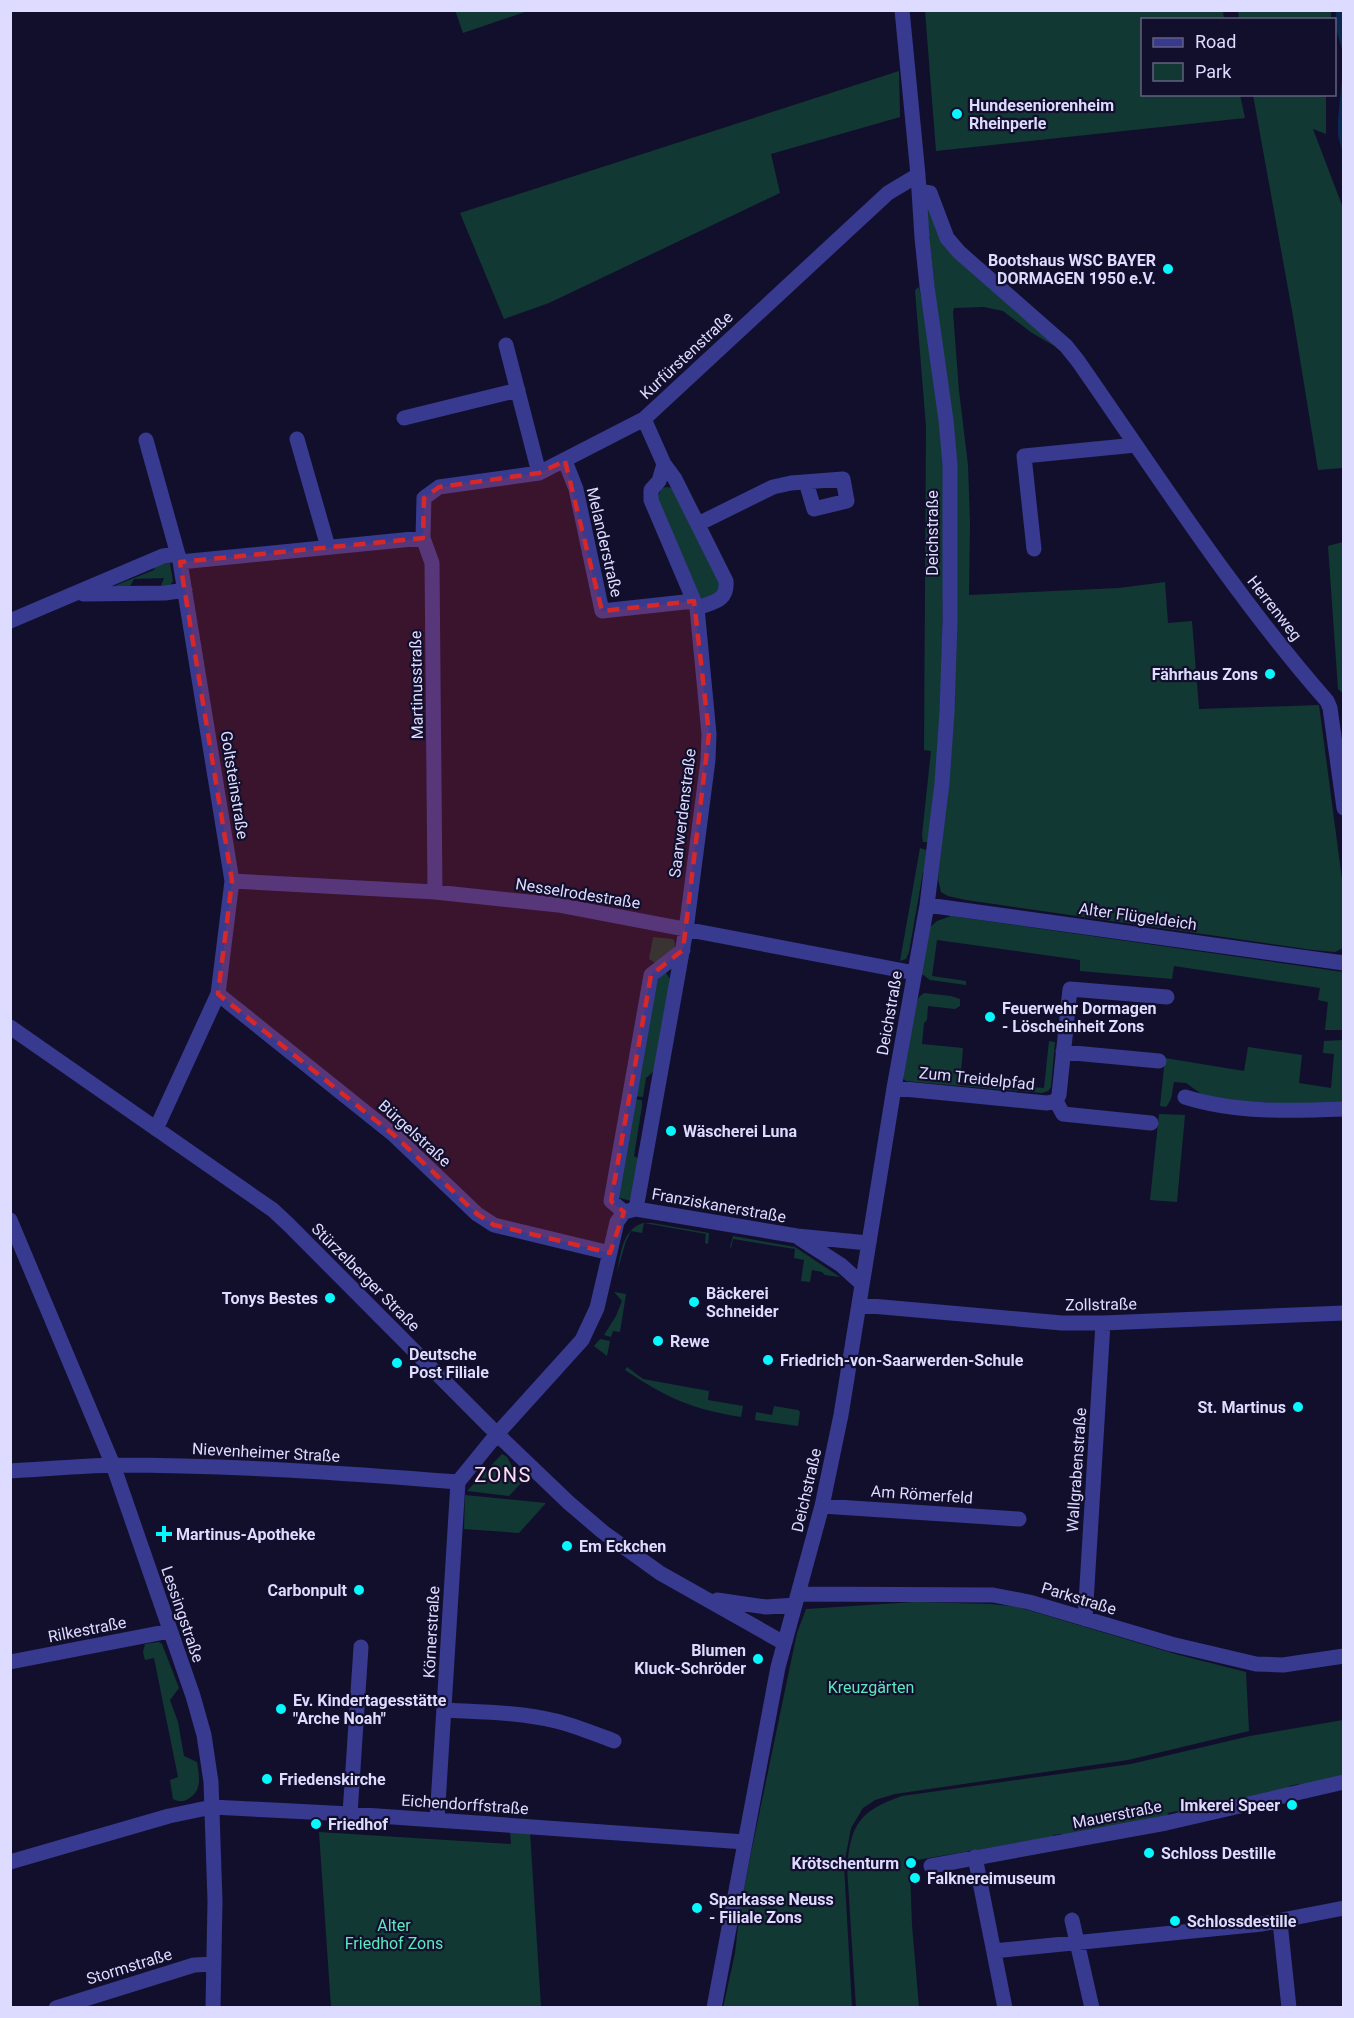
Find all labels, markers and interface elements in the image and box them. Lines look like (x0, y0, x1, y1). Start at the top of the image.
legend (1141, 18, 1336, 96)
text: Road (1195, 31, 1236, 52)
text: Park (1195, 61, 1232, 82)
place label: Hundeseniorenheim Rheinperle (969, 96, 1114, 133)
marker: Hundeseniorenheim Rheinperle (950, 107, 964, 121)
place label: Bootshaus WSC BAYER DORMAGEN 1950 e.V. (988, 251, 1156, 288)
marker: Bootshaus WSC BAYER DORMAGEN 1950 e.V. (1161, 262, 1175, 276)
street label: Kurfürstenstraße (636, 307, 737, 403)
street label: Melanderstraße (583, 485, 626, 599)
street label: Deichstraße (923, 490, 942, 576)
street label: Herrenweg (1243, 572, 1306, 645)
street label: Martinusstraße (406, 630, 427, 740)
place label: Fährhaus Zons (1152, 665, 1258, 684)
marker: Fährhaus Zons (1263, 667, 1277, 681)
street label: Goltsteinstraße (217, 730, 252, 840)
street label: Saarwerdenstraße (665, 747, 700, 879)
street label: Nesselrodestraße (514, 874, 642, 913)
street label: Alter Flügeldeich (1078, 899, 1198, 934)
street label: Deichstraße (873, 969, 906, 1057)
place label: Feuerwehr Dormagen - Löscheinheit Zons (1002, 999, 1157, 1036)
marker: Feuerwehr Dormagen - Löscheinheit Zons (983, 1010, 997, 1024)
street label: Zum Treidelpfad (918, 1063, 1036, 1094)
street label: Bürgelstraße (375, 1096, 455, 1171)
place label: Wäscherei Luna (683, 1122, 797, 1141)
marker: Wäscherei Luna (664, 1124, 678, 1138)
street label: Franziskanerstraße (650, 1184, 788, 1227)
street label: Stürzelberger Straße (308, 1219, 424, 1335)
place label: Bäckerei Schneider (706, 1284, 779, 1321)
place label: Tonys Bestes (222, 1289, 318, 1308)
marker: Tonys Bestes (323, 1291, 337, 1305)
street label: Zollstraße (1065, 1294, 1137, 1315)
marker: Bäckerei Schneider (687, 1295, 701, 1309)
place label: Rewe (670, 1332, 710, 1351)
marker: Rewe (651, 1334, 665, 1348)
place label: Deutsche Post Filiale (409, 1345, 489, 1382)
place label: Friedrich-von-Saarwerden-Schule (780, 1351, 1024, 1370)
marker: Friedrich-von-Saarwerden-Schule (761, 1353, 775, 1367)
marker: Deutsche Post Filiale (390, 1356, 404, 1370)
place label: St. Martinus (1198, 1398, 1286, 1417)
marker: St. Martinus (1291, 1400, 1305, 1414)
street label: Wallgrabenstraße (1063, 1407, 1090, 1533)
street label: Nievenheimer Straße (191, 1439, 341, 1466)
street label: Deichstraße (788, 1446, 825, 1534)
district label: ZONS (474, 1463, 532, 1487)
street label: Am Römerfeld (870, 1481, 974, 1508)
place label: Martinus-Apotheke (176, 1525, 316, 1544)
marker: Martinus-Apotheke (157, 1527, 171, 1541)
place label: Em Eckchen (579, 1537, 666, 1556)
marker: Em Eckchen (560, 1539, 574, 1553)
street label: Lessingstraße (157, 1563, 208, 1665)
street label: Parkstraße (1039, 1578, 1119, 1619)
place label: Carbonpult (268, 1581, 348, 1600)
marker: Carbonpult (352, 1583, 366, 1597)
street label: Körnerstraße (420, 1585, 443, 1679)
street label: Rilkestraße (46, 1613, 128, 1646)
place label: Blumen Kluck-Schröder (634, 1641, 746, 1678)
marker: Blumen Kluck-Schröder (751, 1652, 765, 1666)
park label: Kreuzgärten (828, 1678, 914, 1697)
place label: Ev. Kindertagesstätte "Arche Noah" (293, 1691, 447, 1728)
marker: Ev. Kindertagesstätte "Arche Noah" (274, 1702, 288, 1716)
place label: Friedenskirche (279, 1770, 386, 1789)
marker: Friedenskirche (260, 1772, 274, 1786)
street label: Eichendorffstraße (401, 1791, 529, 1818)
place label: Imkerei Speer (1180, 1796, 1280, 1815)
street label: Mauerstraße (1071, 1797, 1163, 1832)
marker: Imkerei Speer (1285, 1798, 1299, 1812)
place label: Friedhof (328, 1815, 388, 1834)
marker: Friedhof (309, 1817, 323, 1831)
place label: Schloss Destille (1161, 1844, 1276, 1863)
marker: Schloss Destille (1142, 1846, 1156, 1860)
place label: Krötschenturm (792, 1854, 899, 1873)
marker: Krötschenturm (904, 1856, 918, 1870)
place label: Falknereimuseum (927, 1869, 1056, 1888)
marker: Falknereimuseum (908, 1871, 922, 1885)
place label: Sparkasse Neuss - Filiale Zons (709, 1890, 834, 1927)
marker: Sparkasse Neuss - Filiale Zons (690, 1901, 704, 1915)
place label: Schlossdestille (1187, 1912, 1297, 1931)
marker: Schlossdestille (1168, 1914, 1182, 1928)
park label: Alter Friedhof Zons (345, 1916, 443, 1953)
street label: Stormstraße (84, 1944, 174, 1988)

